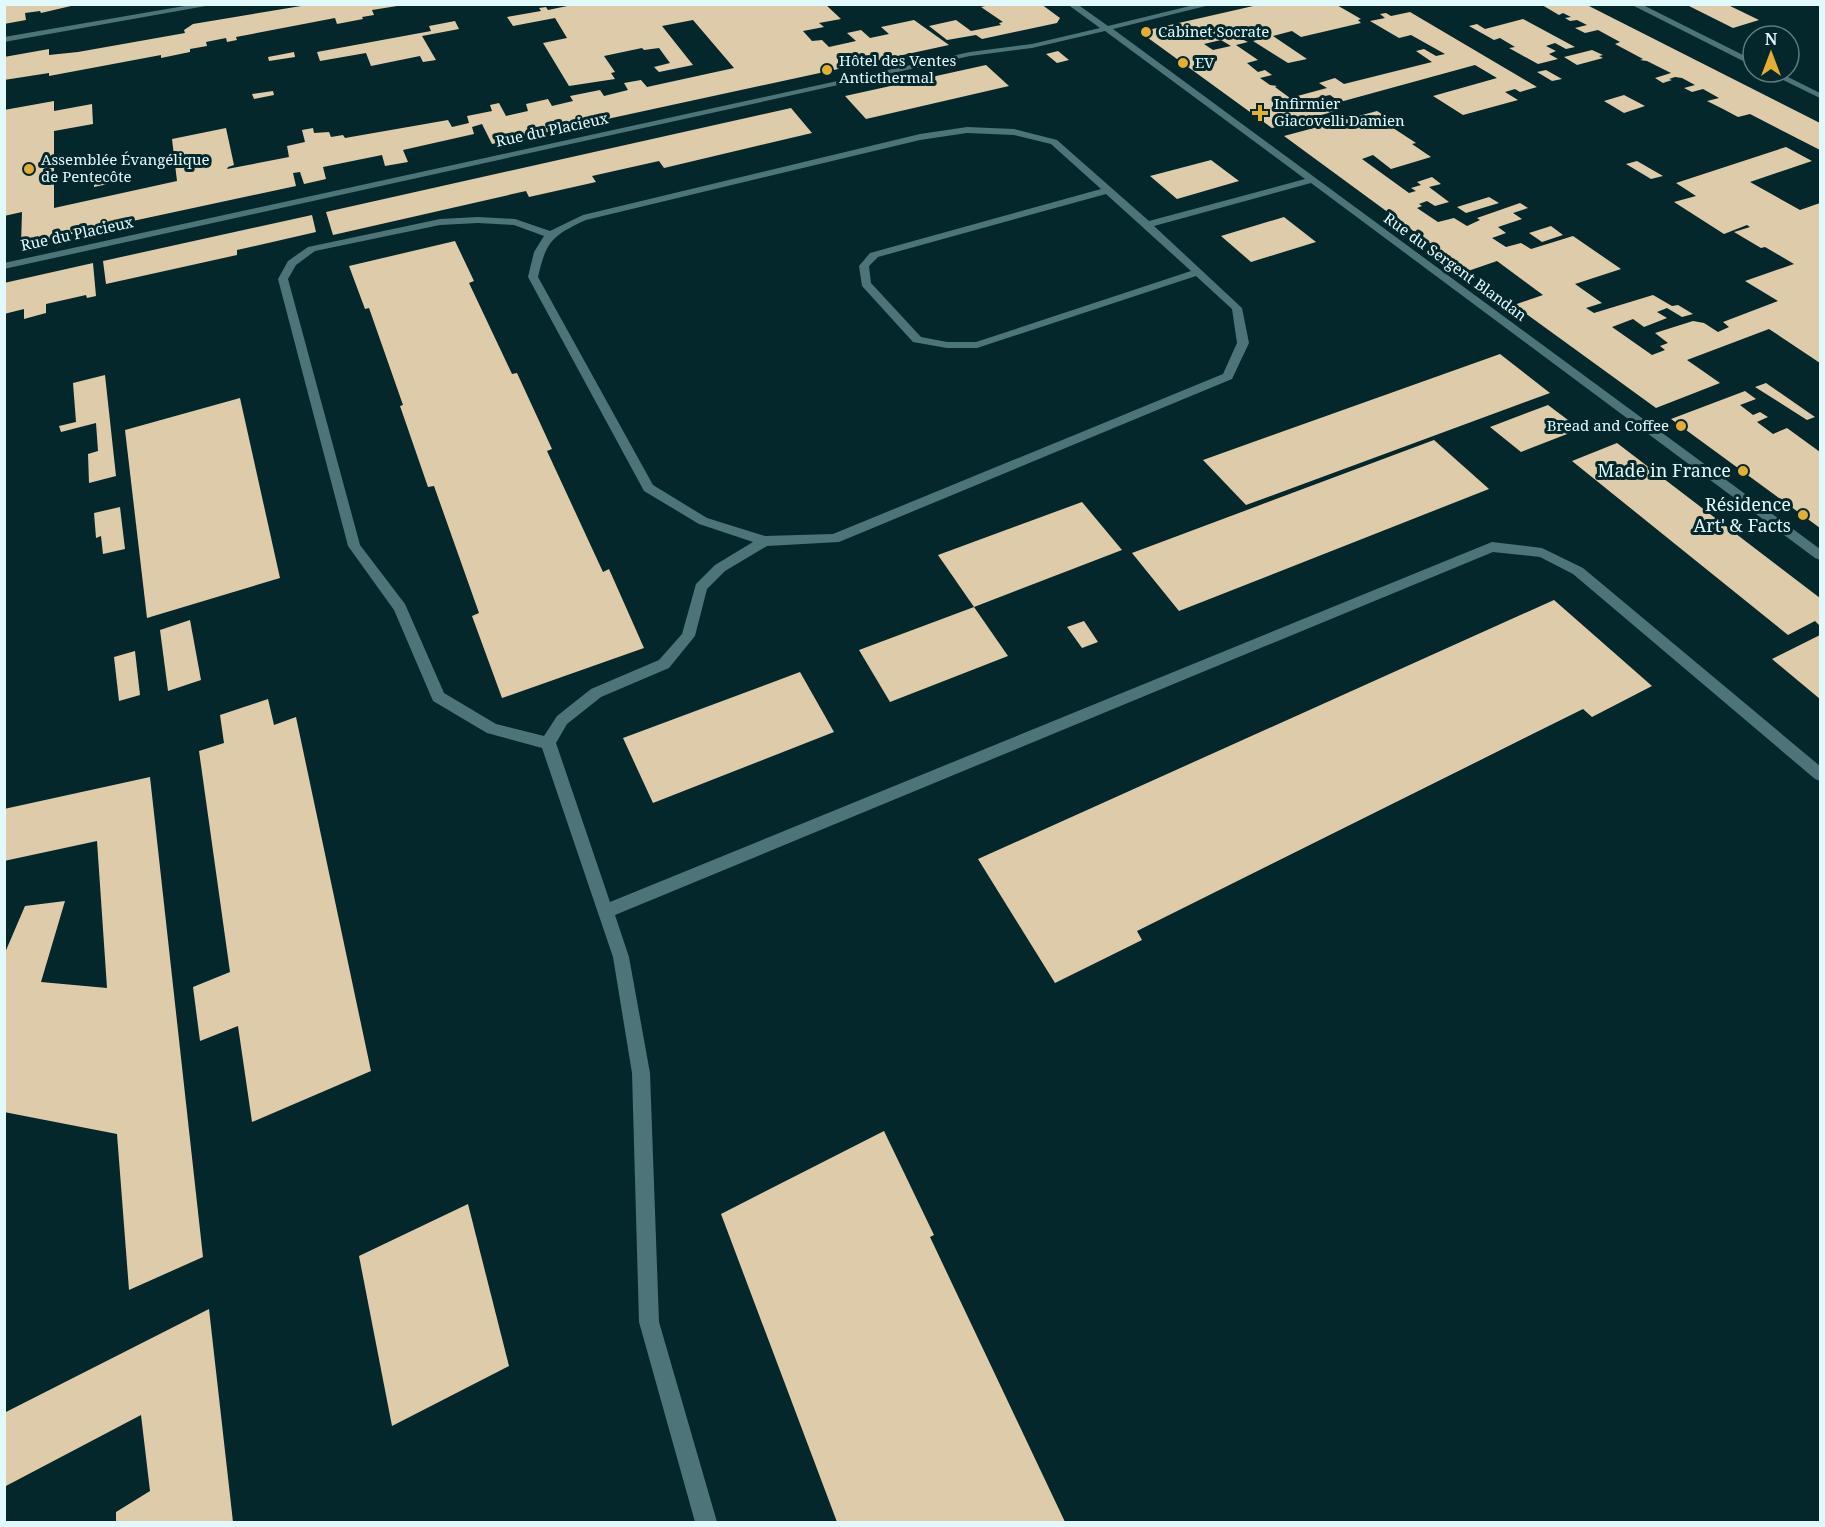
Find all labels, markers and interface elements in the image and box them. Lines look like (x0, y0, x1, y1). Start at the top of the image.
place label: Cabinet Socrate (1158, 21, 1269, 41)
north arrow (1741, 24, 1801, 84)
marker: Cabinet Socrate (1139, 25, 1153, 39)
text: N (1765, 28, 1778, 50)
place label: Hôtel des Ventes Anticthermal (839, 50, 957, 87)
place label: EV (1195, 52, 1215, 72)
marker: EV (1176, 56, 1190, 70)
marker: Hôtel des Ventes Anticthermal (820, 63, 834, 77)
place label: Infirmier Giacovelli Damien (1274, 93, 1405, 130)
marker: Infirmier Giacovelli Damien (1251, 104, 1269, 122)
street label: Rue du Placieux (494, 107, 610, 151)
place label: Assemblée Évangélique de Pentecôte (41, 149, 210, 186)
marker: Assemblée Évangélique de Pentecôte (22, 162, 36, 176)
street label: Rue du Sergent Blandan (1380, 208, 1531, 325)
street label: Rue du Placieux (19, 211, 135, 255)
place label: Bread and Coffee (1547, 415, 1669, 435)
marker: Bread and Coffee (1674, 419, 1688, 433)
place label: Made in France (1598, 458, 1731, 482)
marker: Made in France (1736, 464, 1750, 478)
place label: Résidence Art' & Facts (1693, 492, 1791, 537)
marker: Résidence Art' & Facts (1796, 508, 1810, 522)

